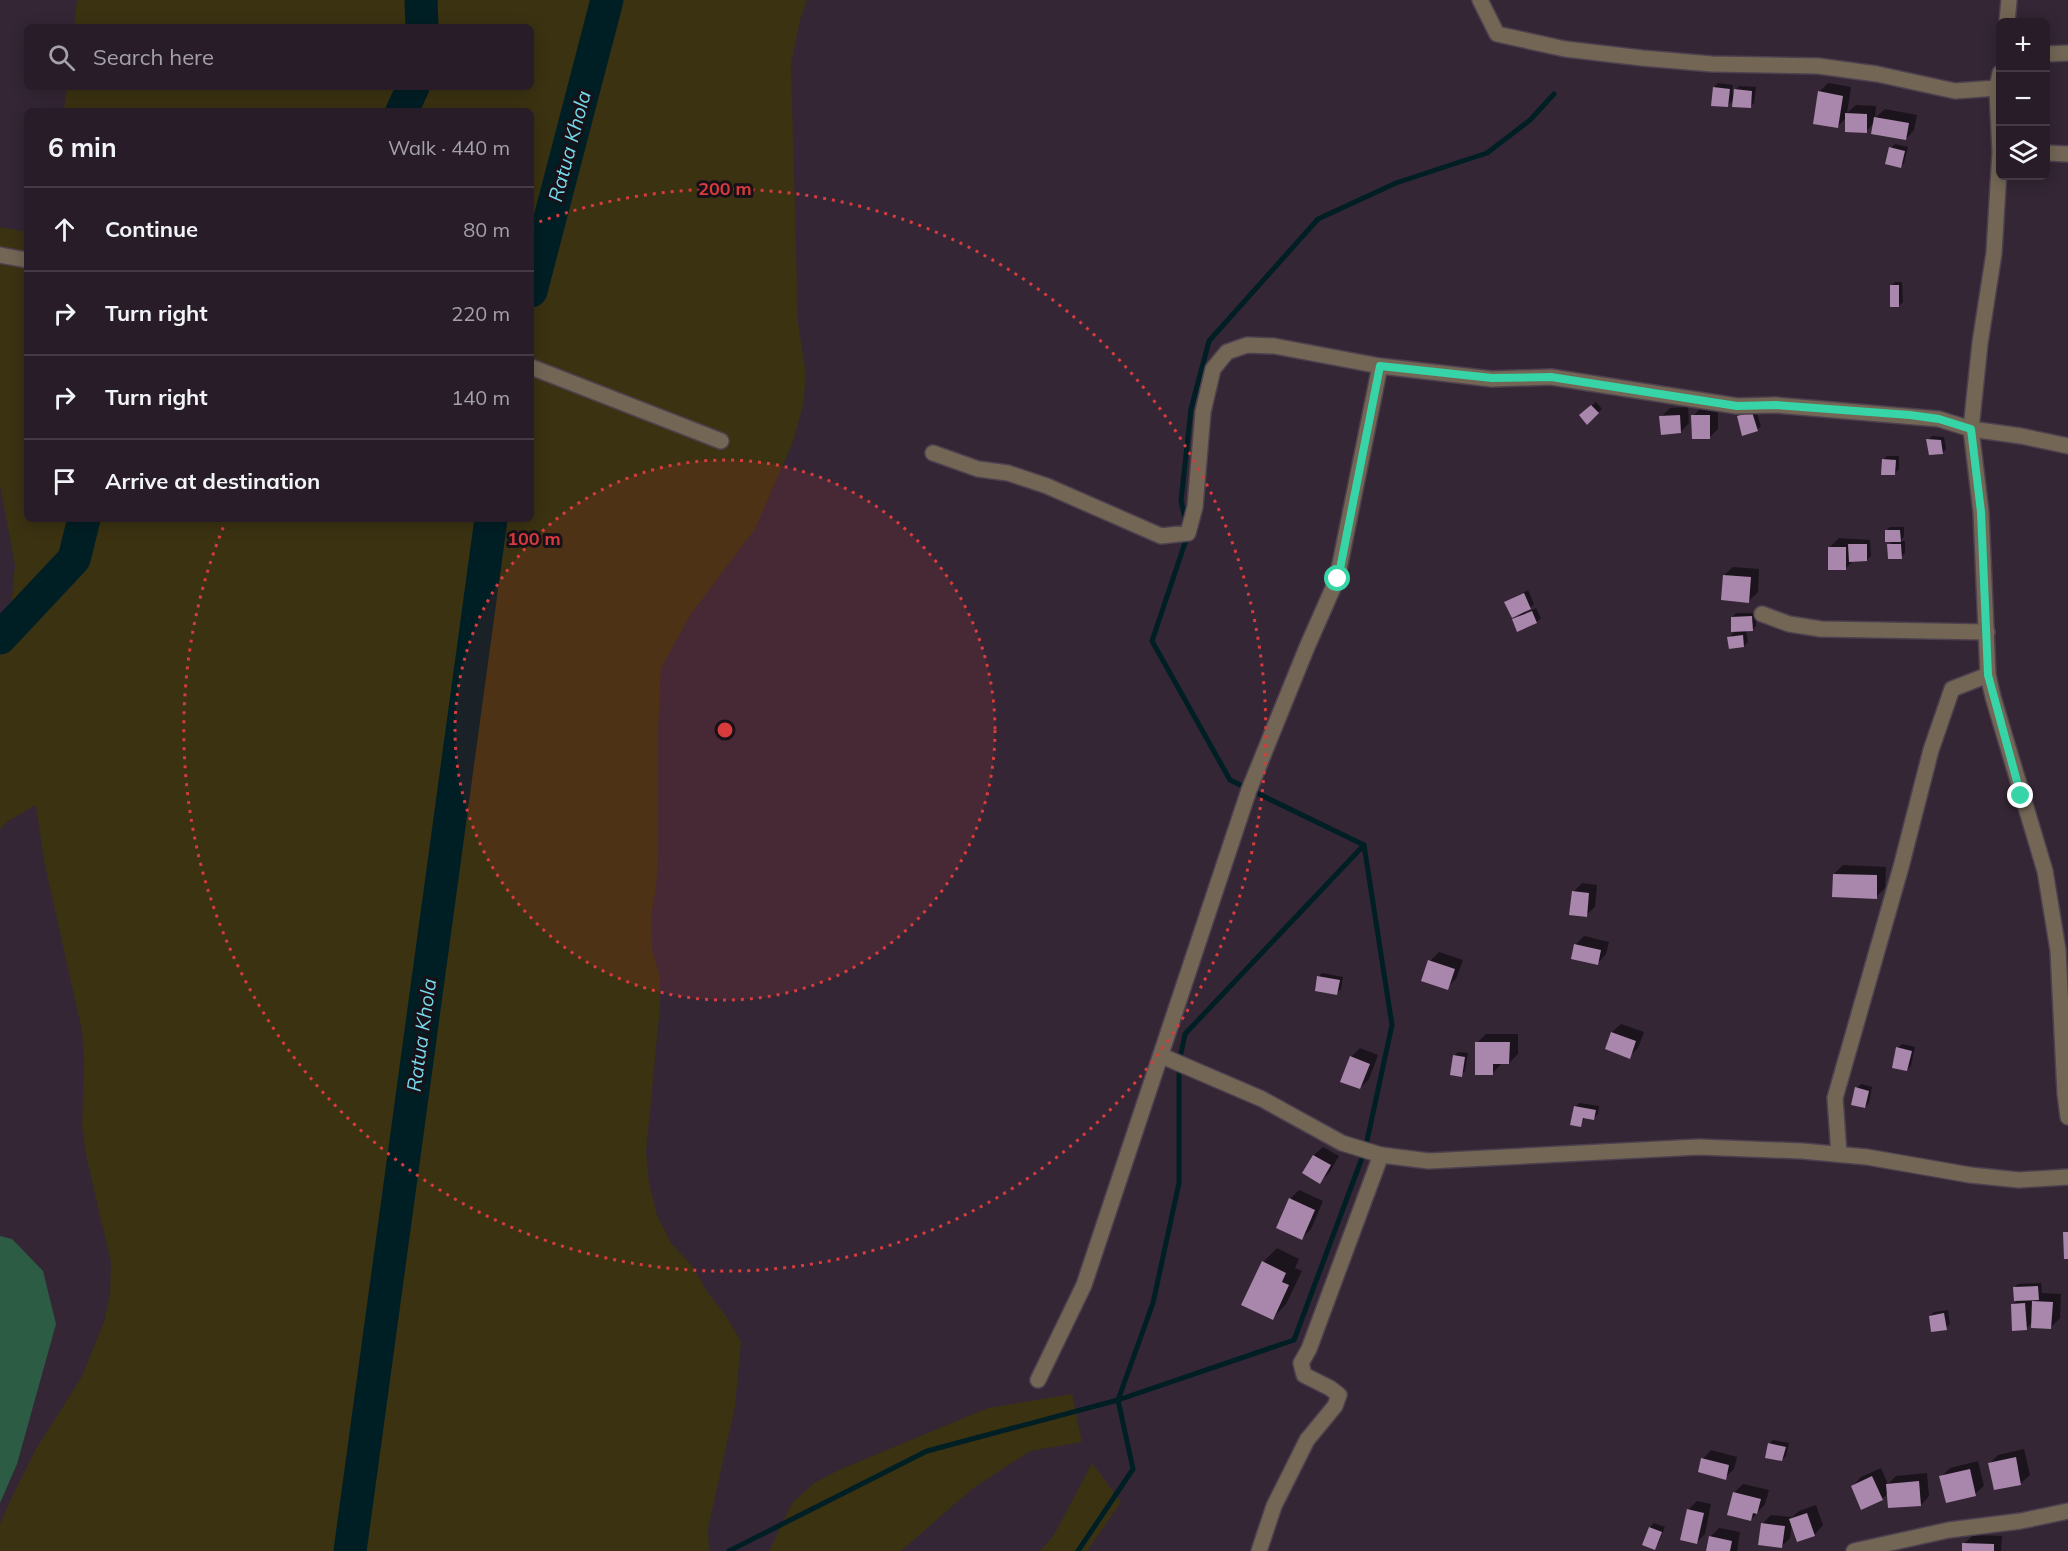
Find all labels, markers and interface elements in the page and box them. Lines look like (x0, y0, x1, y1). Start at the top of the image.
map controls (1996, 18, 2050, 180)
button: + (1996, 18, 2050, 72)
search box (24, 24, 534, 90)
icon: search (45, 41, 78, 74)
text: Search here (93, 43, 214, 71)
button: − (1996, 72, 2050, 126)
water label: Ratua Khola (542, 88, 596, 204)
button: layers (1996, 126, 2050, 180)
text: 6 min (48, 131, 117, 164)
text: Walk · 440 m (388, 135, 510, 160)
text: 200 m (698, 177, 752, 200)
icon: ahead (48, 213, 81, 246)
text: Continue (105, 215, 198, 243)
text: 80 m (463, 217, 510, 242)
icon: right (48, 297, 81, 330)
text: Turn right (105, 299, 208, 327)
text: 220 m (451, 301, 510, 326)
icon: right (48, 381, 81, 414)
text: Turn right (105, 383, 208, 411)
text: 140 m (451, 385, 510, 410)
icon: arrive (48, 465, 81, 498)
text: Arrive at destination (105, 467, 320, 495)
text: 100 m (507, 527, 561, 550)
route start (1324, 565, 1350, 591)
centre of rings (715, 720, 735, 740)
route end (2007, 782, 2033, 808)
water label: Ratua Khola (401, 977, 441, 1093)

